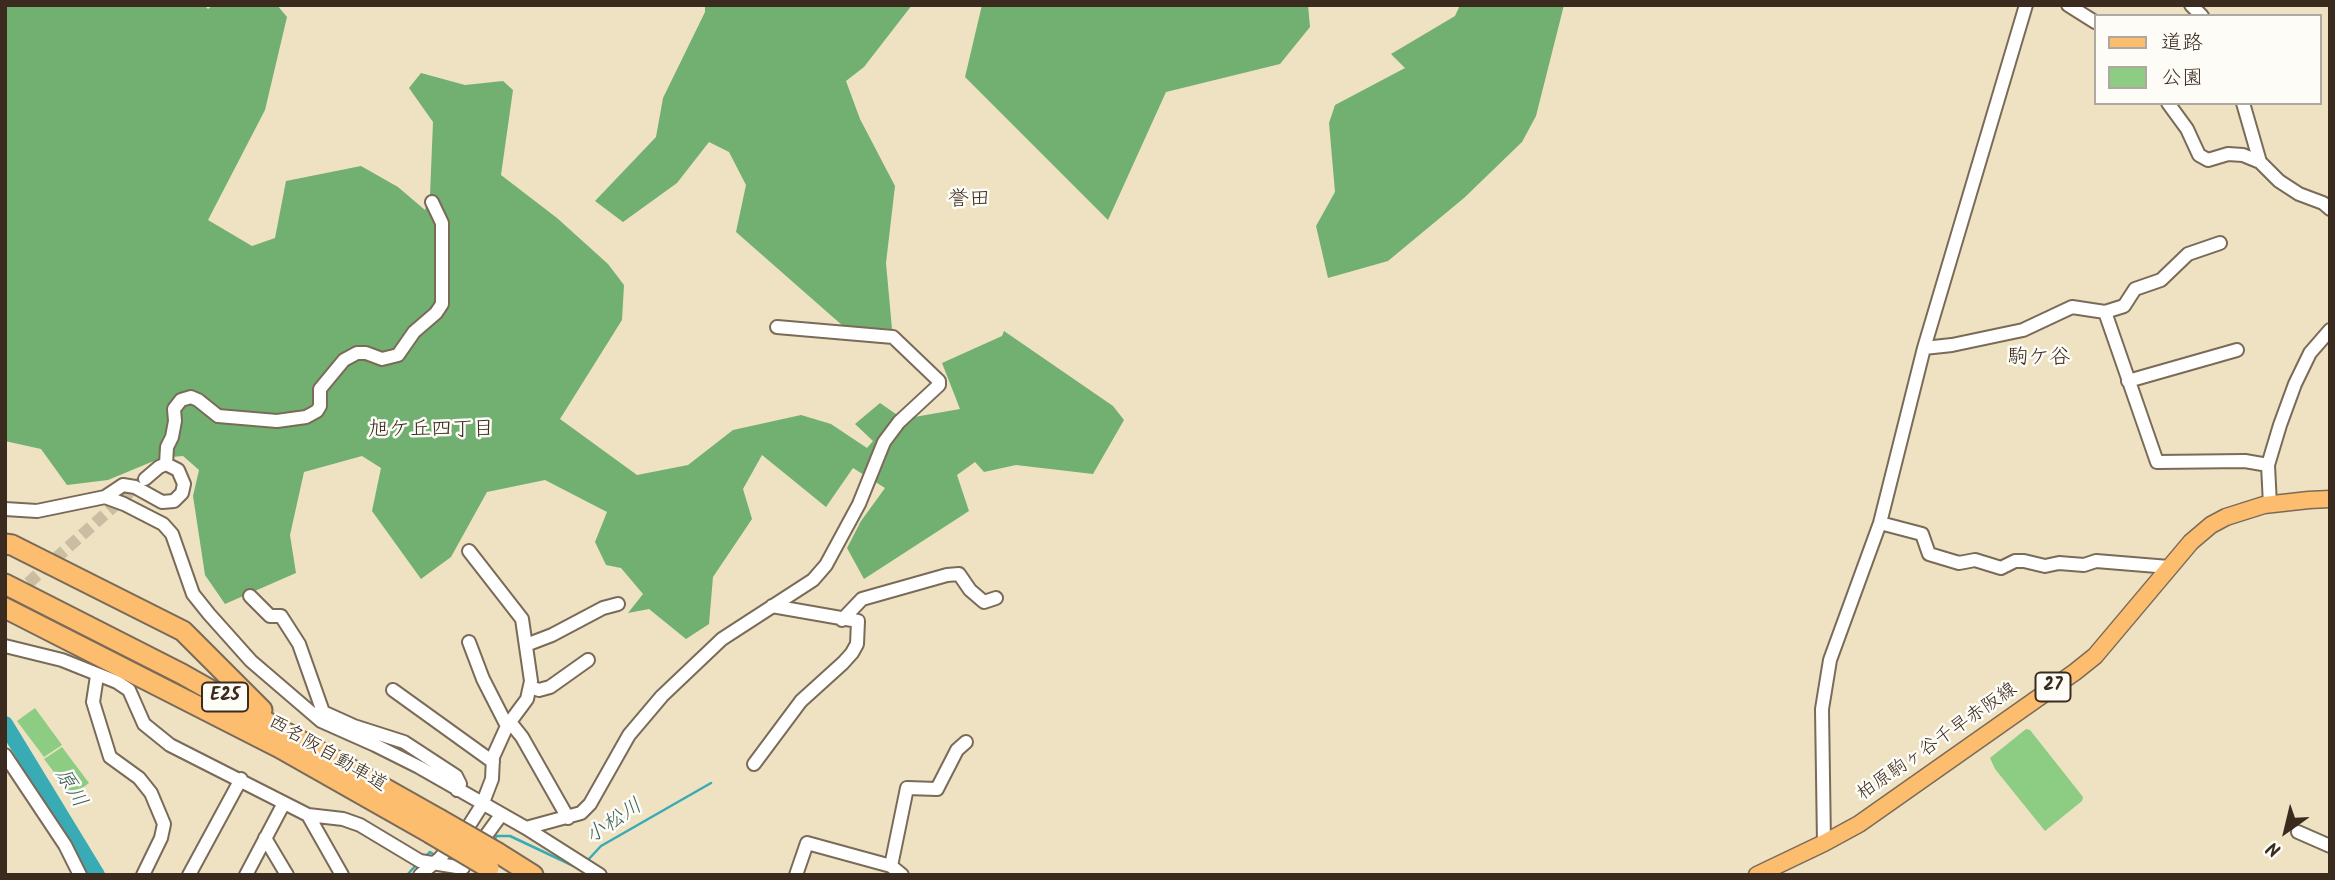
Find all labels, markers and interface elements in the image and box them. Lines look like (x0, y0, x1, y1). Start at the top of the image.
legend (2094, 14, 2321, 105)
text: 道路 (2161, 27, 2203, 60)
text: 公園 (2161, 62, 2203, 95)
district label: 誉田 (948, 188, 990, 214)
district label: 駒ケ谷 (2008, 346, 2070, 372)
district label: 旭ケ丘四丁目 (368, 418, 494, 444)
road number: 27 (2036, 672, 2070, 702)
street label: 柏原駒ヶ谷千早赤阪線 (1854, 679, 2022, 807)
road number: E25 (202, 682, 248, 712)
street label: 西名阪自動車道 (264, 712, 390, 798)
water label: 原川 (47, 765, 91, 813)
water label: 小松川 (582, 795, 648, 851)
north arrow (2251, 796, 2321, 866)
text: N (2261, 833, 2288, 864)

